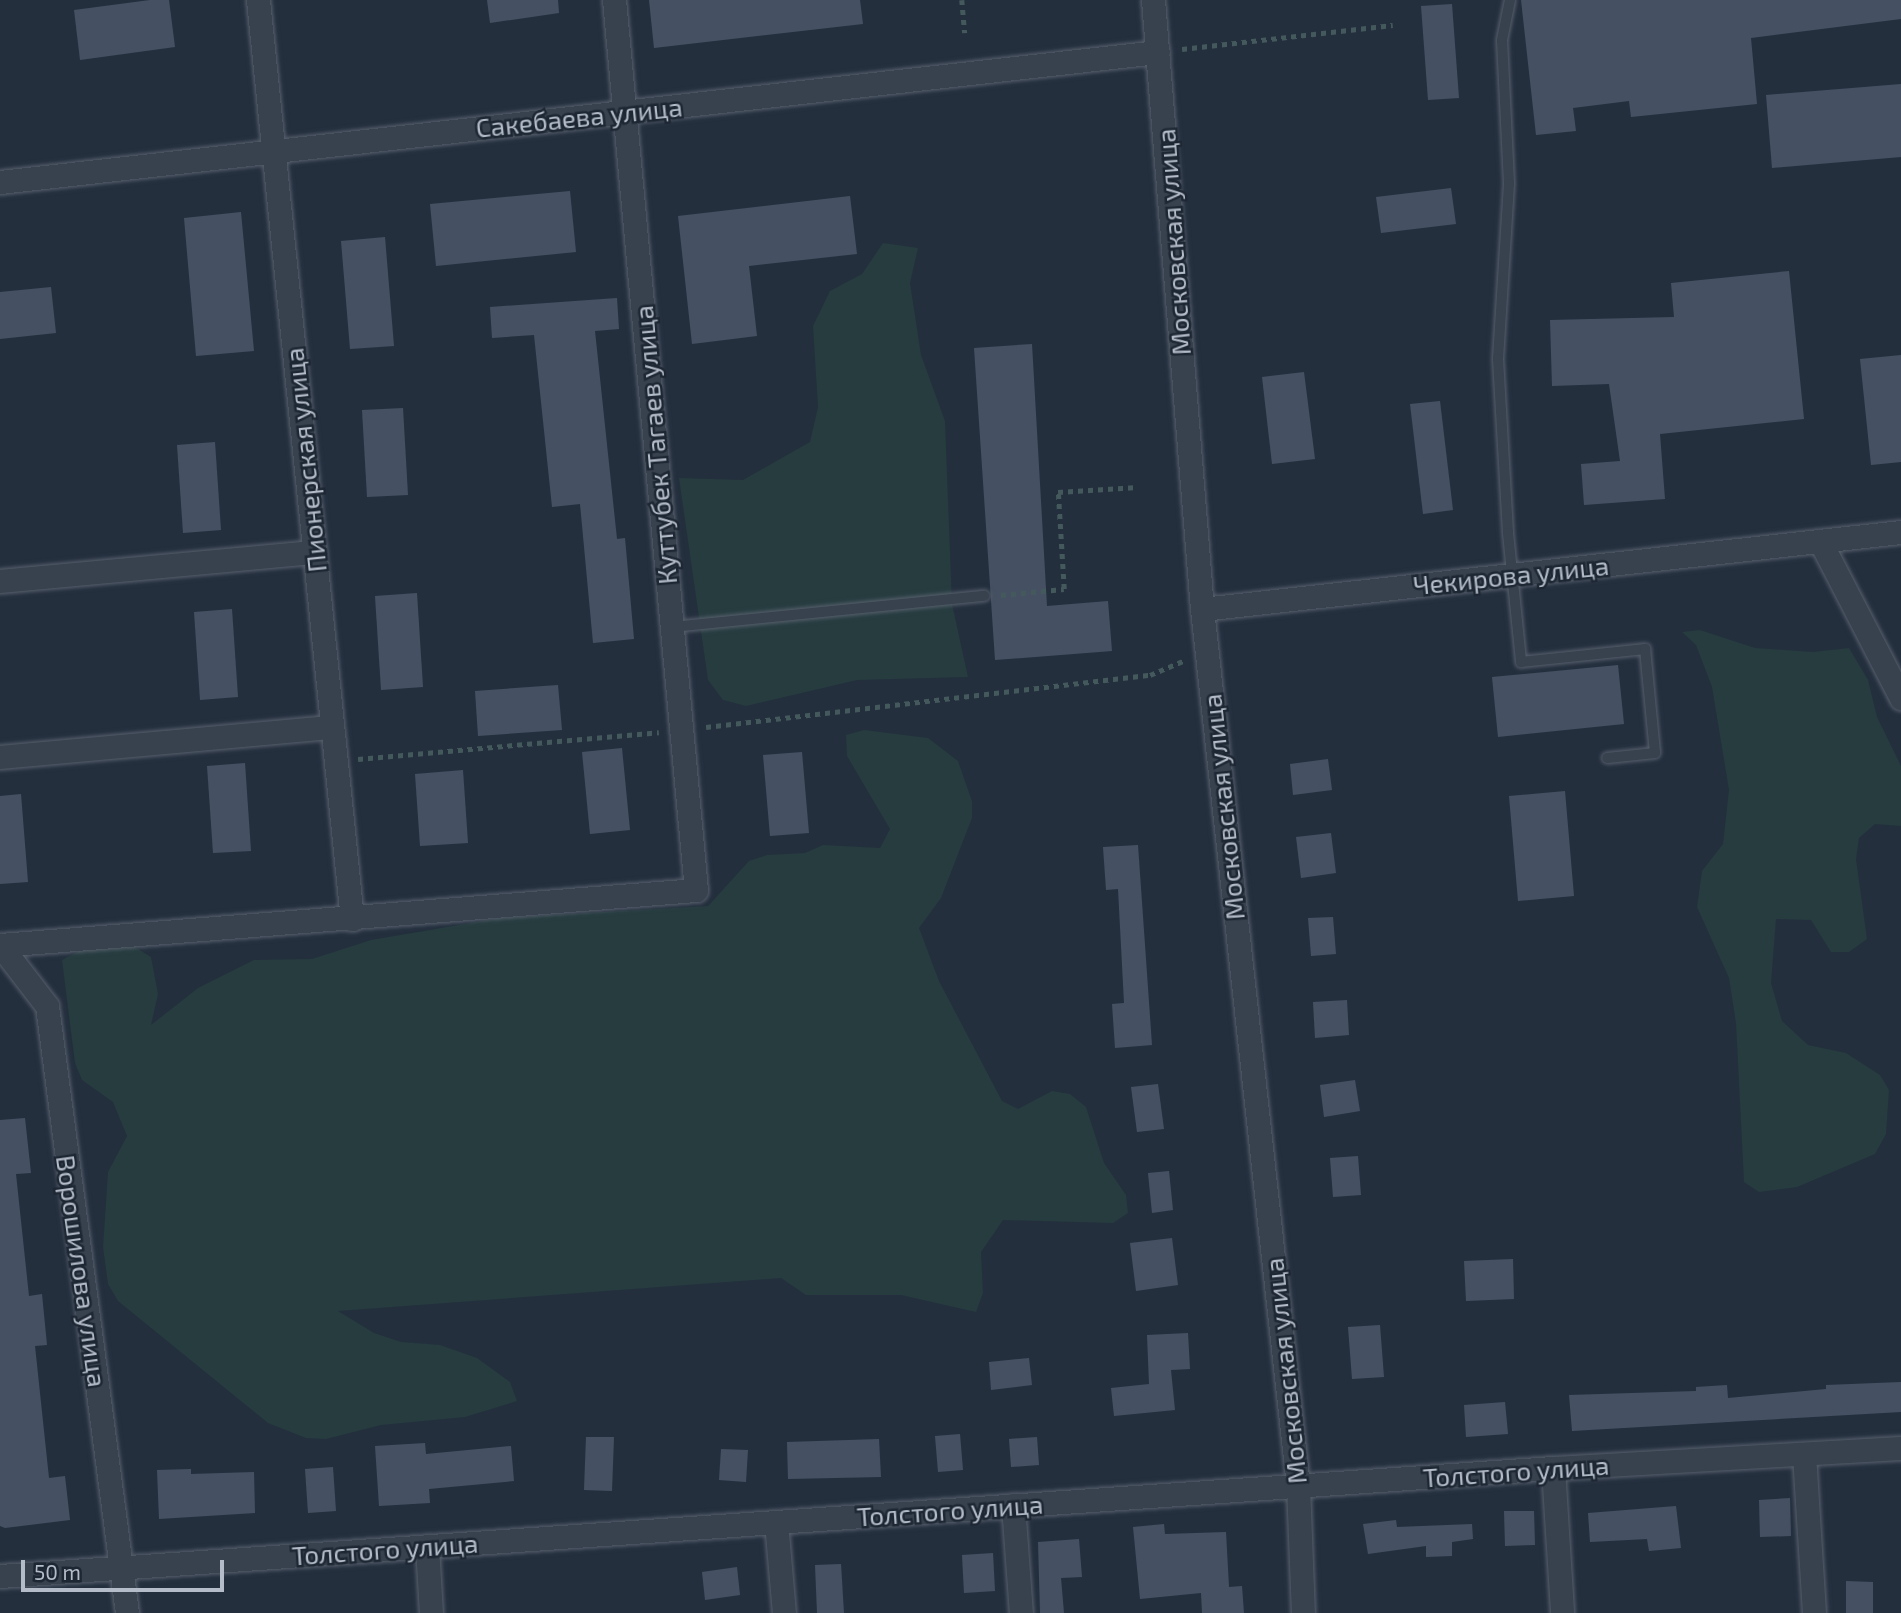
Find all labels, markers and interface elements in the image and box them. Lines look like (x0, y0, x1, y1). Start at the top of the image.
street label: Сакебаева улица (474, 91, 684, 143)
street label: Московская улица (1150, 128, 1196, 356)
street label: Куттубек Тагаев улица (627, 304, 683, 586)
street label: Пионерская улица (278, 346, 332, 574)
street label: Чекирова улица (1412, 549, 1610, 601)
street label: Московская улица (1196, 692, 1250, 922)
street label: Ворошилова улица (50, 1153, 114, 1389)
street label: Московская улица (1258, 1256, 1312, 1486)
street label: Толстого улица (1422, 1449, 1610, 1493)
street label: Толстого улица (856, 1488, 1044, 1532)
street label: Толстого улица (291, 1527, 479, 1571)
scale bar (24, 1546, 228, 1590)
text: 50 m (34, 1559, 81, 1584)

